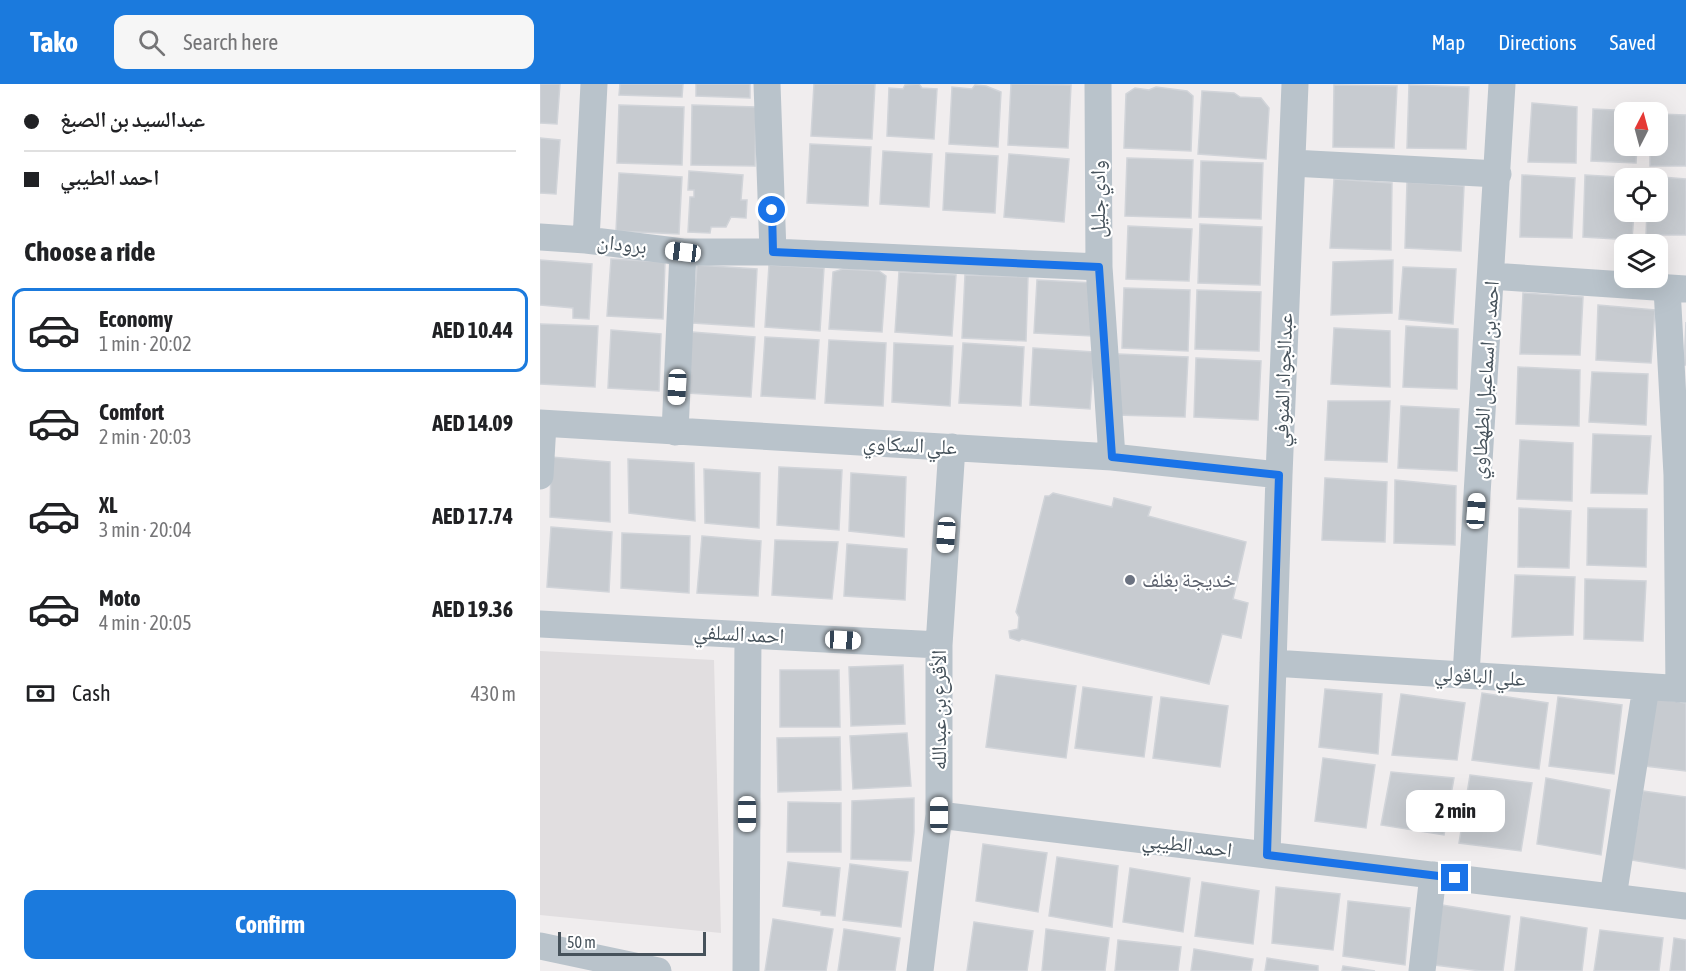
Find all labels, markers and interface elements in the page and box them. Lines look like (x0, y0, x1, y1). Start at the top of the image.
search box (114, 15, 534, 69)
text: Tako (30, 26, 78, 58)
icon: search (135, 26, 168, 59)
text: Search here (183, 29, 278, 55)
text: Map (1431, 30, 1465, 54)
text: Directions (1498, 30, 1577, 54)
text: Saved (1610, 30, 1656, 54)
north arrow (1614, 102, 1668, 156)
map controls (1614, 102, 1668, 288)
text: عبدالسيد بن الصبغ (60, 106, 205, 132)
street label: وادي جليل (1085, 160, 1114, 238)
text: احمد الطيبي (60, 164, 159, 190)
button: locate (1614, 168, 1668, 222)
route start (758, 196, 785, 223)
street label: برودان (596, 228, 648, 259)
button: layers (1614, 234, 1668, 288)
text: Choose a ride (24, 236, 156, 267)
car (664, 241, 702, 263)
street label: احمد بن اسماعيل الطهطاوي (1465, 280, 1508, 480)
icon: car (27, 303, 81, 357)
text: Economy (99, 306, 173, 332)
street label: عبدالجواد المنوفي (1268, 312, 1302, 447)
text: AED 10.44 (432, 317, 513, 343)
text: 1 min · 20:02 (99, 332, 192, 355)
car (667, 369, 687, 405)
icon: car (27, 396, 81, 450)
text: Comfort (99, 399, 164, 425)
text: AED 14.09 (432, 410, 513, 436)
text: 2 min · 20:03 (99, 425, 192, 448)
street label: علي السكاوي (862, 430, 958, 464)
icon: car (27, 489, 81, 543)
text: XL (99, 492, 117, 518)
car (1466, 492, 1486, 530)
text: AED 17.74 (432, 503, 513, 529)
car (936, 516, 956, 554)
text: 3 min · 20:04 (99, 518, 192, 541)
place label: خديجة بغلف (1142, 567, 1236, 592)
marker: خديجة بغلف (1123, 573, 1137, 587)
icon: car (27, 582, 81, 636)
text: Moto (99, 585, 141, 611)
text: AED 19.36 (432, 596, 513, 622)
text: 4 min · 20:05 (99, 611, 192, 634)
street label: احمد السلفي (693, 619, 785, 653)
car (825, 630, 861, 650)
street label: الأقرع بن عبدالله (926, 650, 952, 770)
street label: علي الباقولي (1433, 660, 1527, 696)
icon: cash (24, 677, 57, 710)
text: Cash (72, 680, 111, 706)
text: 430 m (471, 682, 516, 705)
callout: 2 min (1406, 791, 1504, 833)
car (738, 796, 756, 832)
car (930, 797, 948, 833)
text: 2 min (1435, 799, 1476, 822)
street label: احمد الطيبي (1140, 827, 1234, 867)
route end (1441, 864, 1468, 891)
button: Confirm (24, 890, 516, 959)
scale bar (558, 929, 706, 956)
text: 50 m (567, 933, 596, 951)

